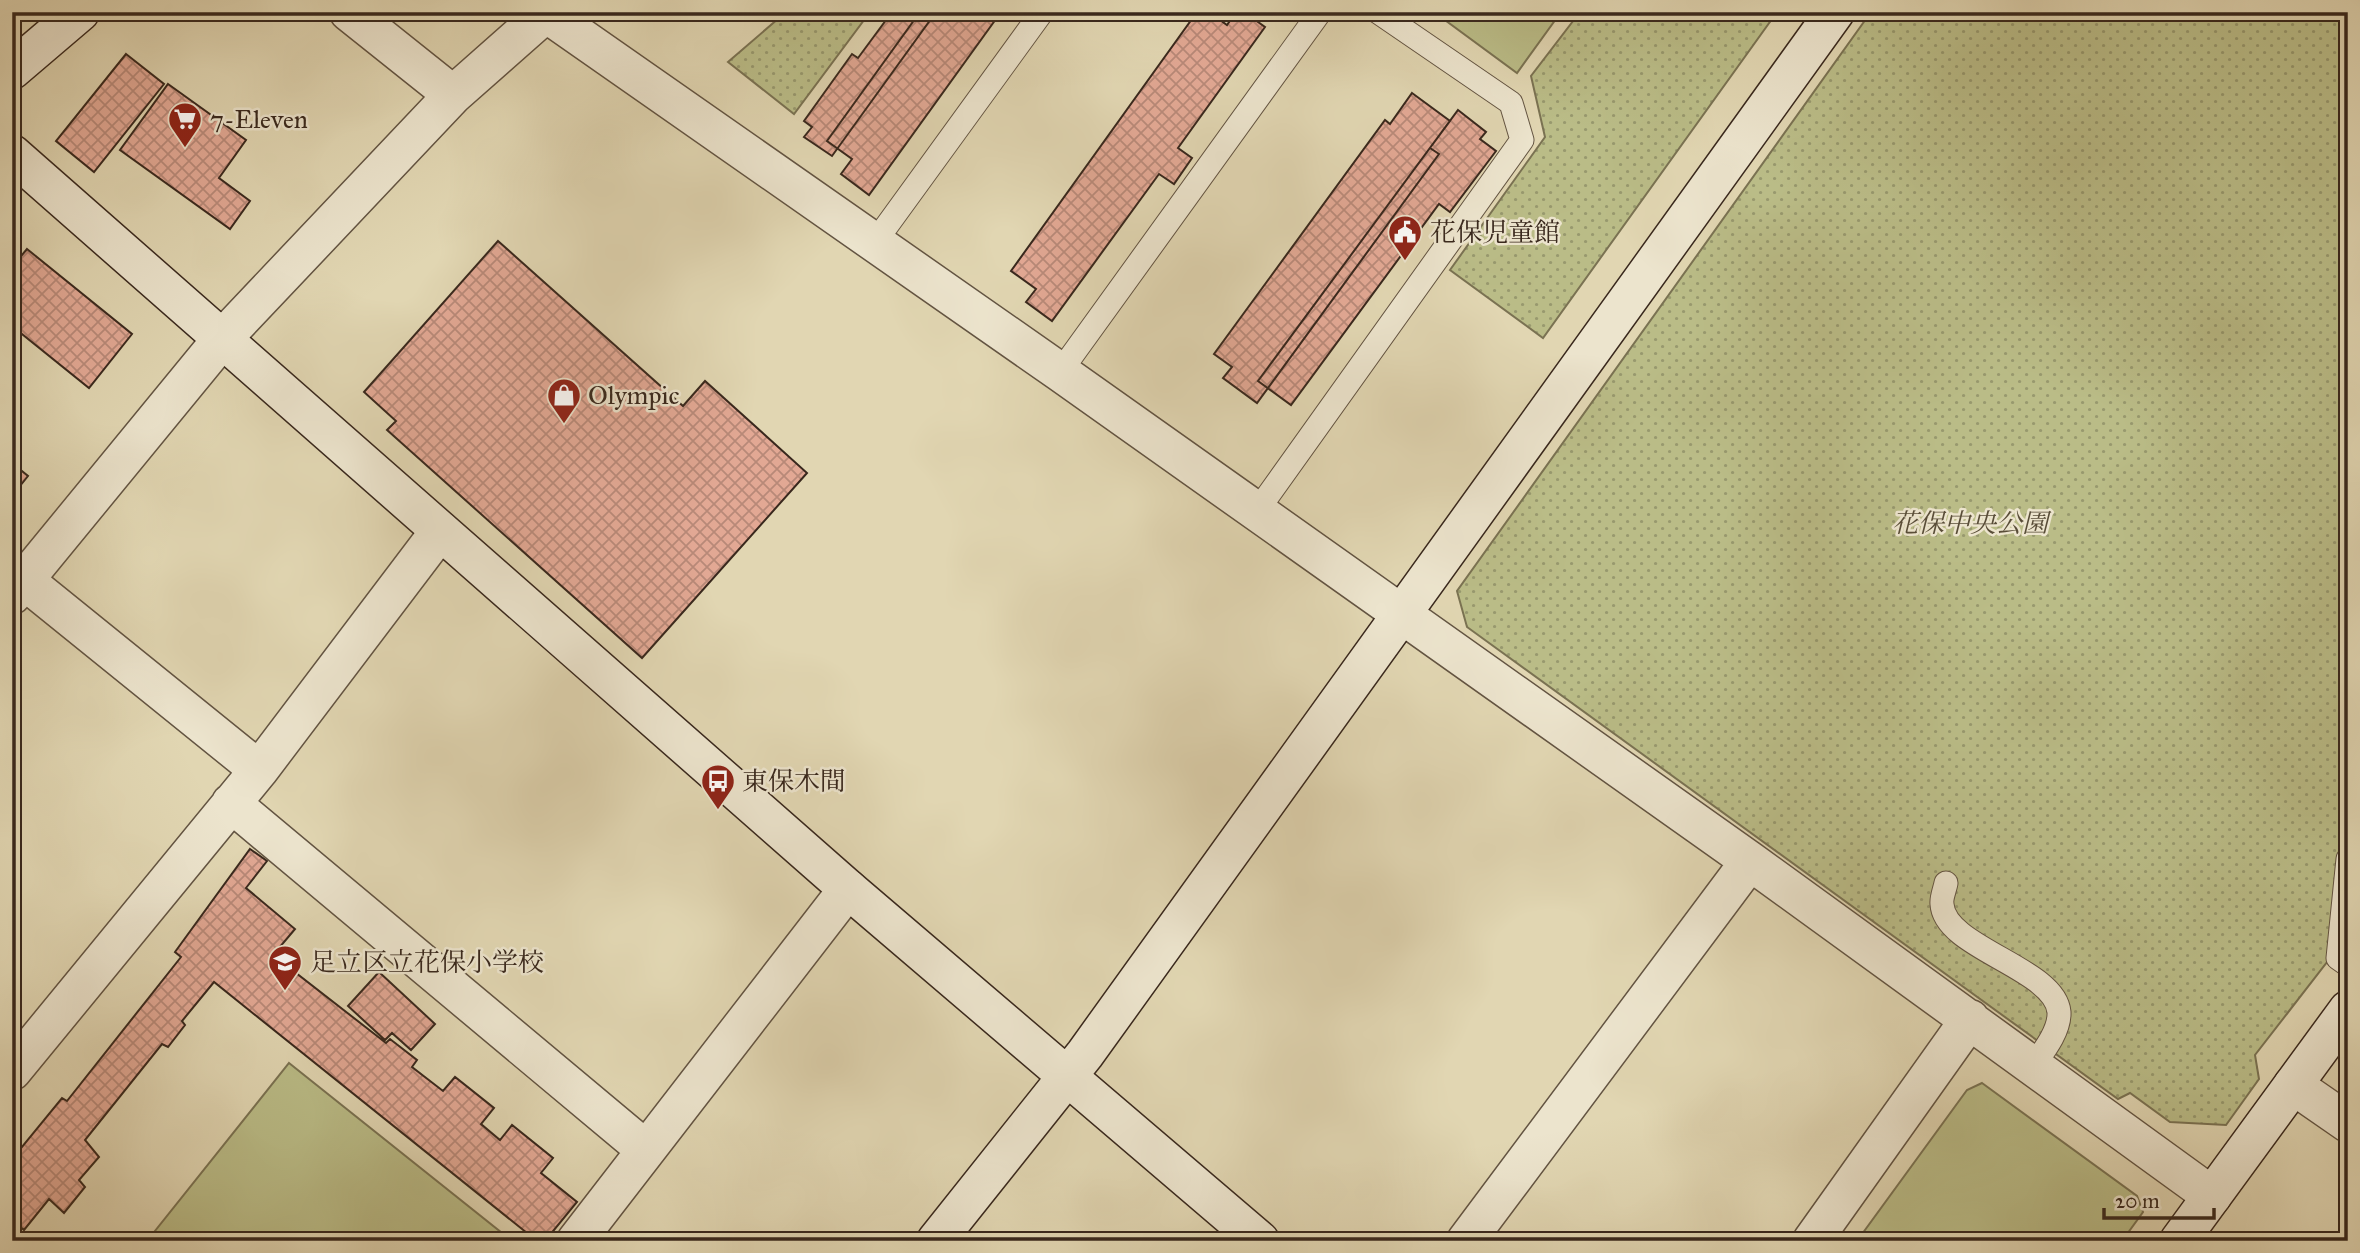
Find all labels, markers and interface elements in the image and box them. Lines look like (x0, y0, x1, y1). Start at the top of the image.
supermarket icon: 7-Eleven (166, 100, 204, 149)
place label: 7-Eleven (210, 103, 308, 135)
public building icon: 花保児童館 (1386, 213, 1424, 262)
place label: 花保児童館 (1430, 216, 1560, 248)
shop icon: Olympic (545, 376, 583, 425)
place label: Olympic (588, 379, 680, 411)
park label: 花保中央公園 (1892, 507, 2052, 539)
bus stop icon: 東保木間 (699, 762, 737, 811)
place label: 東保木間 (742, 765, 846, 797)
school or university icon: 足立区立花保小学校 (266, 943, 304, 992)
place label: 足立区立花保小学校 (310, 946, 544, 978)
scale bar (2104, 1176, 2215, 1220)
text: 20 m (2115, 1188, 2160, 1214)

